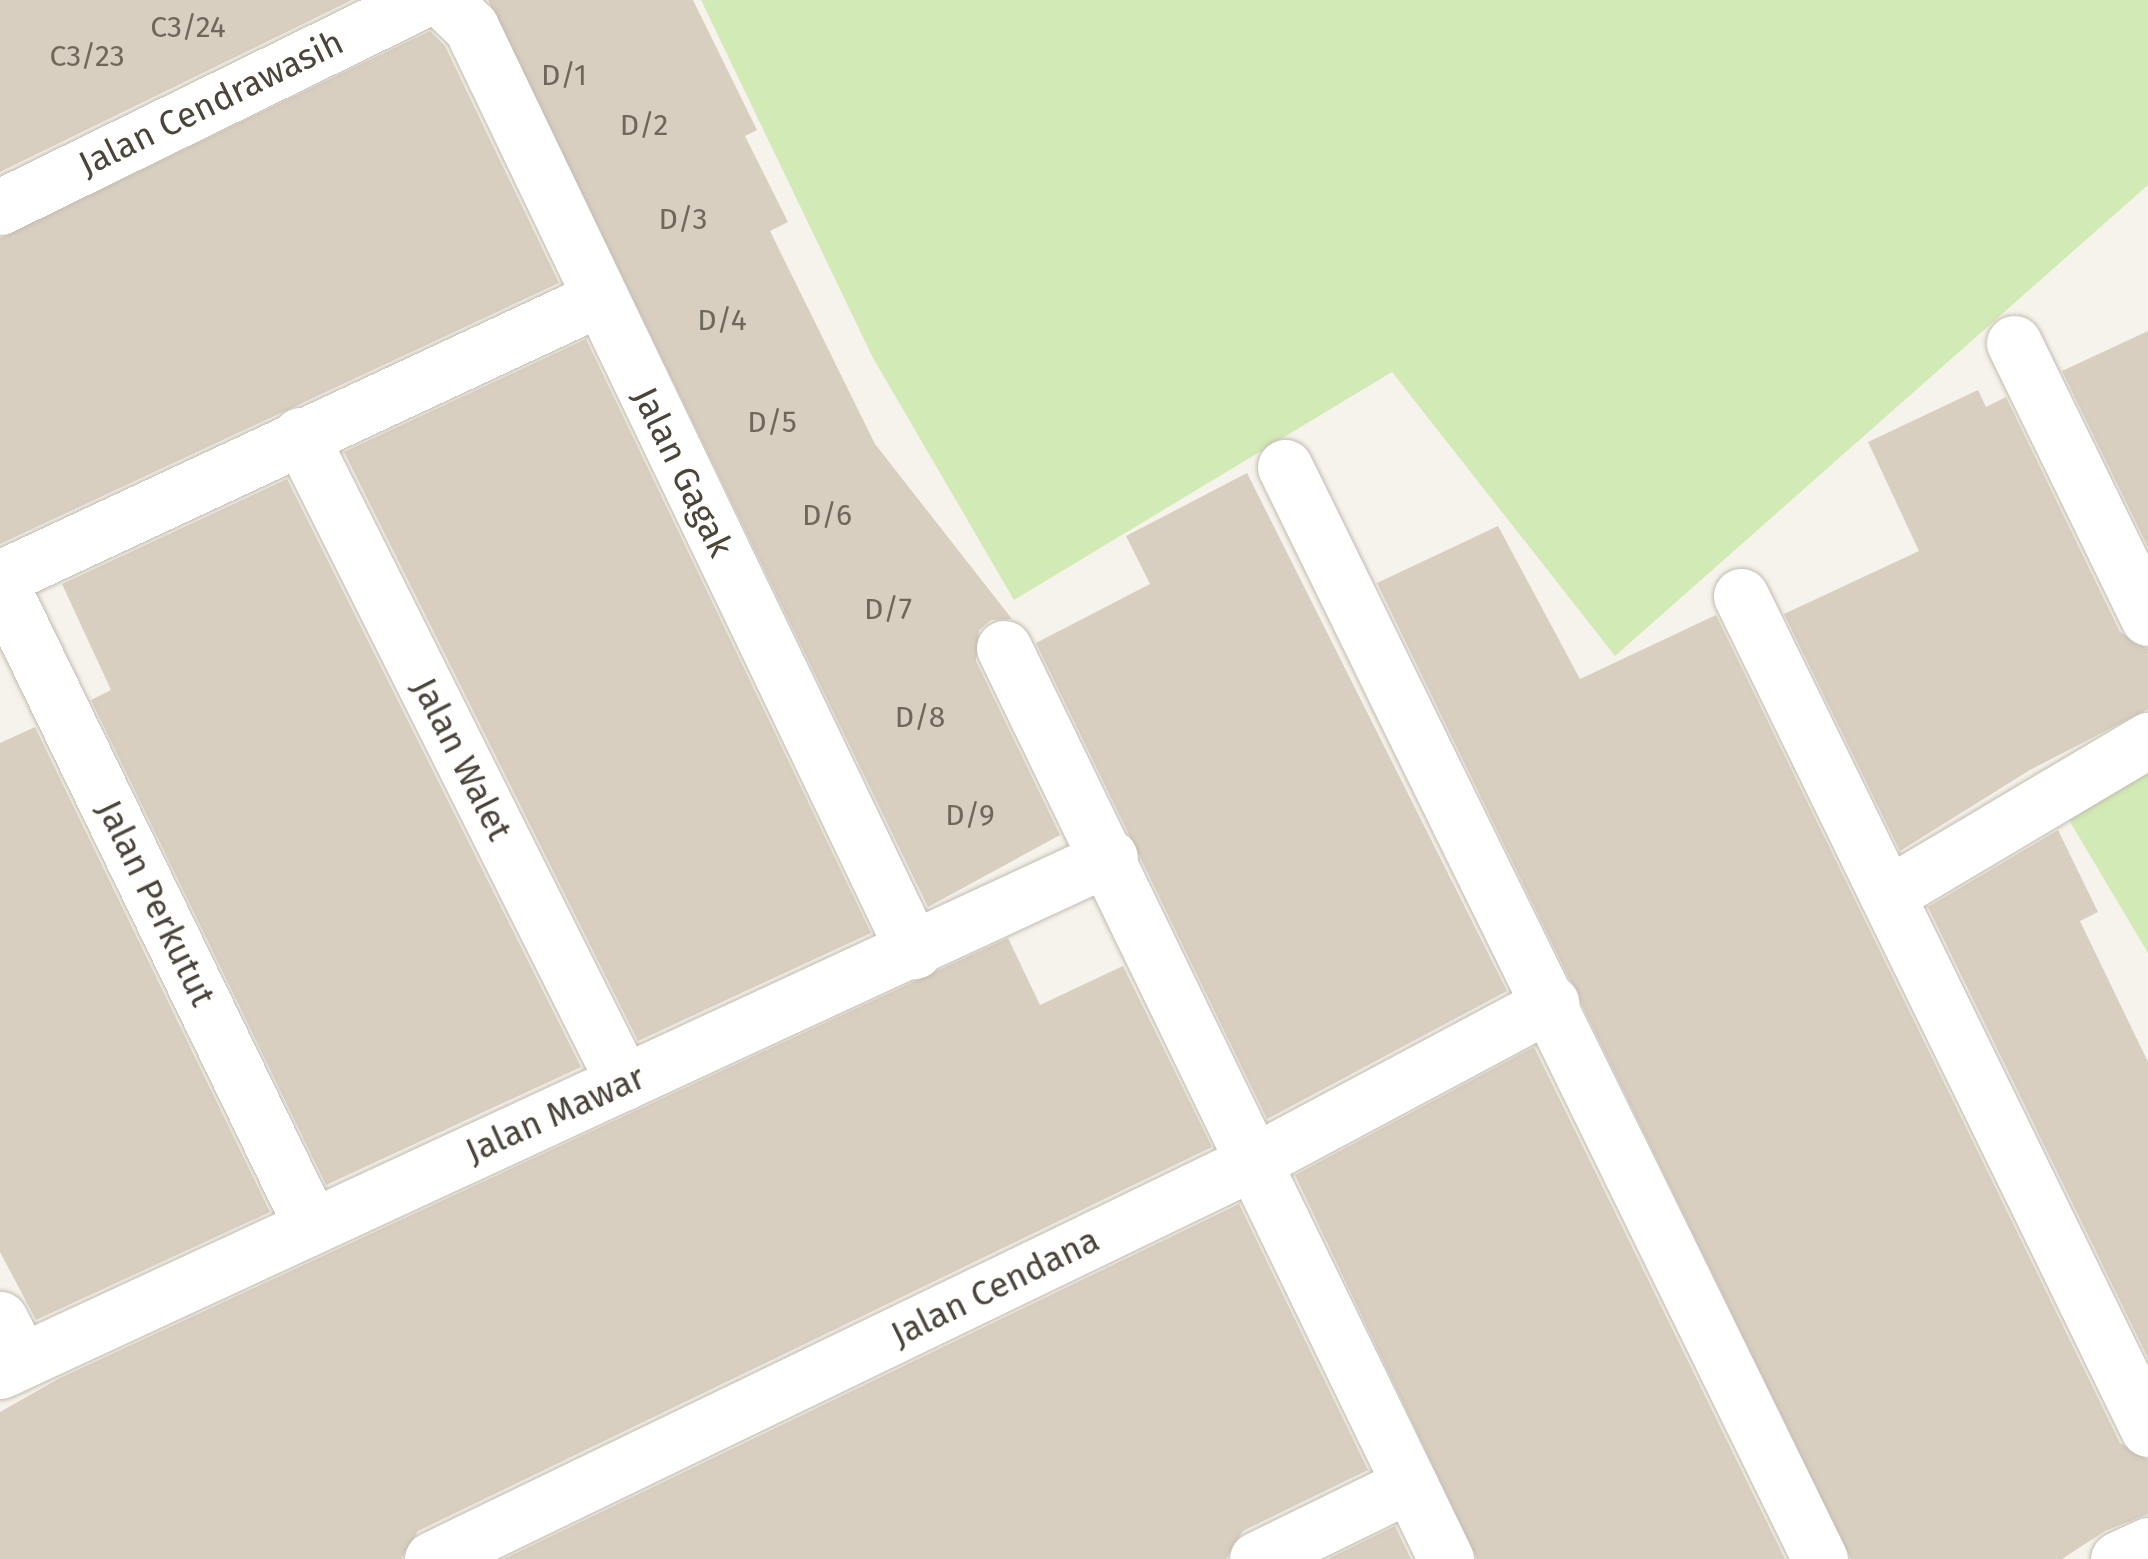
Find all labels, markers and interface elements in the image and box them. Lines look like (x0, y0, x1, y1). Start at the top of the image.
house number: C3/24 (150, 9, 226, 45)
street label: Jalan Cendrawasih (72, 21, 350, 185)
house number: C3/23 (49, 38, 125, 74)
house number: D/1 (541, 57, 587, 93)
house number: D/2 (620, 107, 668, 143)
house number: D/3 (659, 201, 707, 237)
house number: D/4 (697, 302, 747, 338)
street label: Jalan Gagak (624, 380, 742, 564)
house number: D/5 (747, 404, 797, 440)
house number: D/6 (802, 497, 852, 533)
house number: D/7 (864, 591, 912, 627)
street label: Jalan Walet (403, 671, 521, 847)
house number: D/8 (895, 699, 945, 735)
street label: Jalan Perkutut (88, 793, 224, 1013)
house number: D/9 (945, 797, 995, 833)
street label: Jalan Mawar (459, 1056, 651, 1172)
street label: Jalan Cendana (884, 1219, 1106, 1355)

